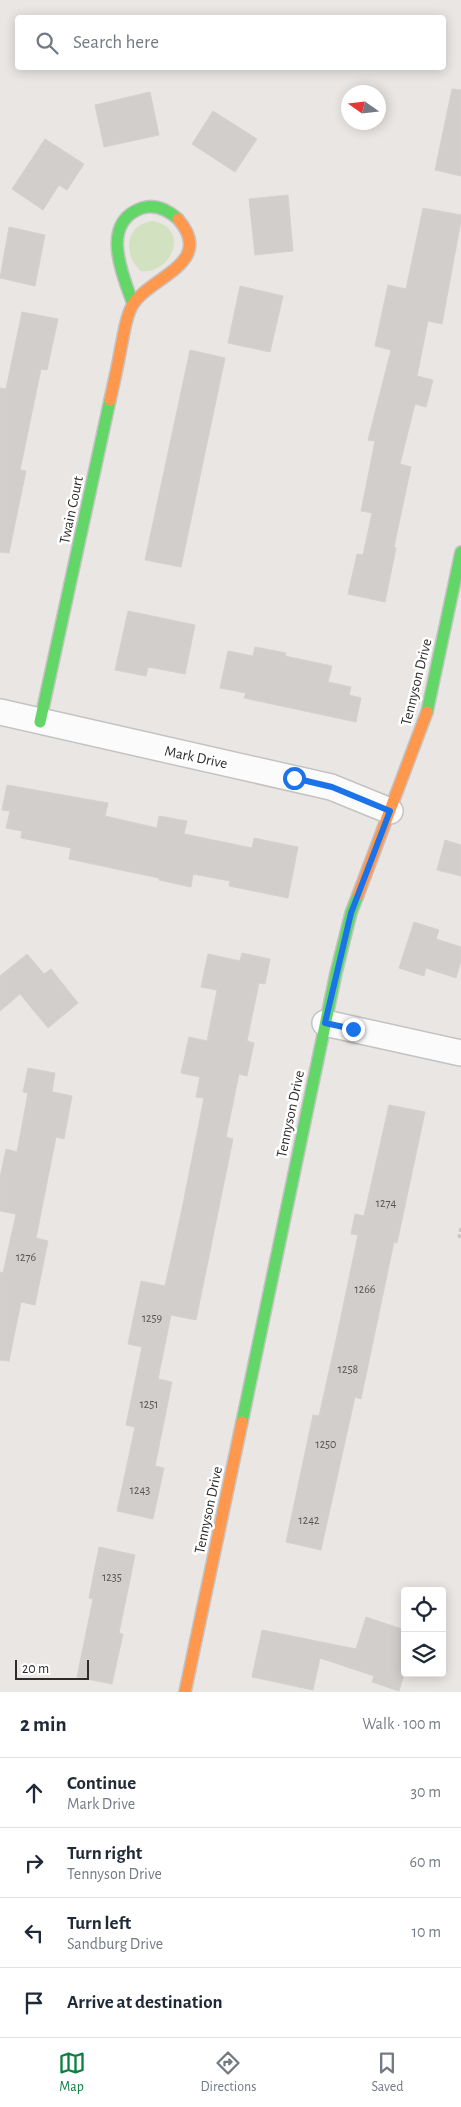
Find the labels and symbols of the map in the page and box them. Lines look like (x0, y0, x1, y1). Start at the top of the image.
north arrow (341, 85, 386, 130)
street label: Twain Court (57, 475, 86, 545)
street label: Tennyson Drive (398, 637, 435, 727)
street label: Mark Drive (163, 744, 229, 771)
route start (283, 767, 306, 790)
route end (342, 1018, 365, 1041)
street label: Tennyson Drive (274, 1069, 307, 1159)
house number: 1274 (376, 1197, 396, 1209)
house number: 1276 (16, 1251, 36, 1263)
house number: 1266 (355, 1283, 376, 1295)
house number: 1259 (142, 1312, 162, 1324)
house number: 1258 (338, 1363, 358, 1375)
house number: 1251 (140, 1398, 158, 1410)
house number: 1250 (316, 1438, 336, 1450)
street label: Tennyson Drive (192, 1465, 225, 1555)
house number: 1243 (130, 1484, 150, 1496)
house number: 1242 (299, 1514, 320, 1526)
house number: 1235 (102, 1571, 122, 1583)
scale bar (15, 1657, 89, 1680)

